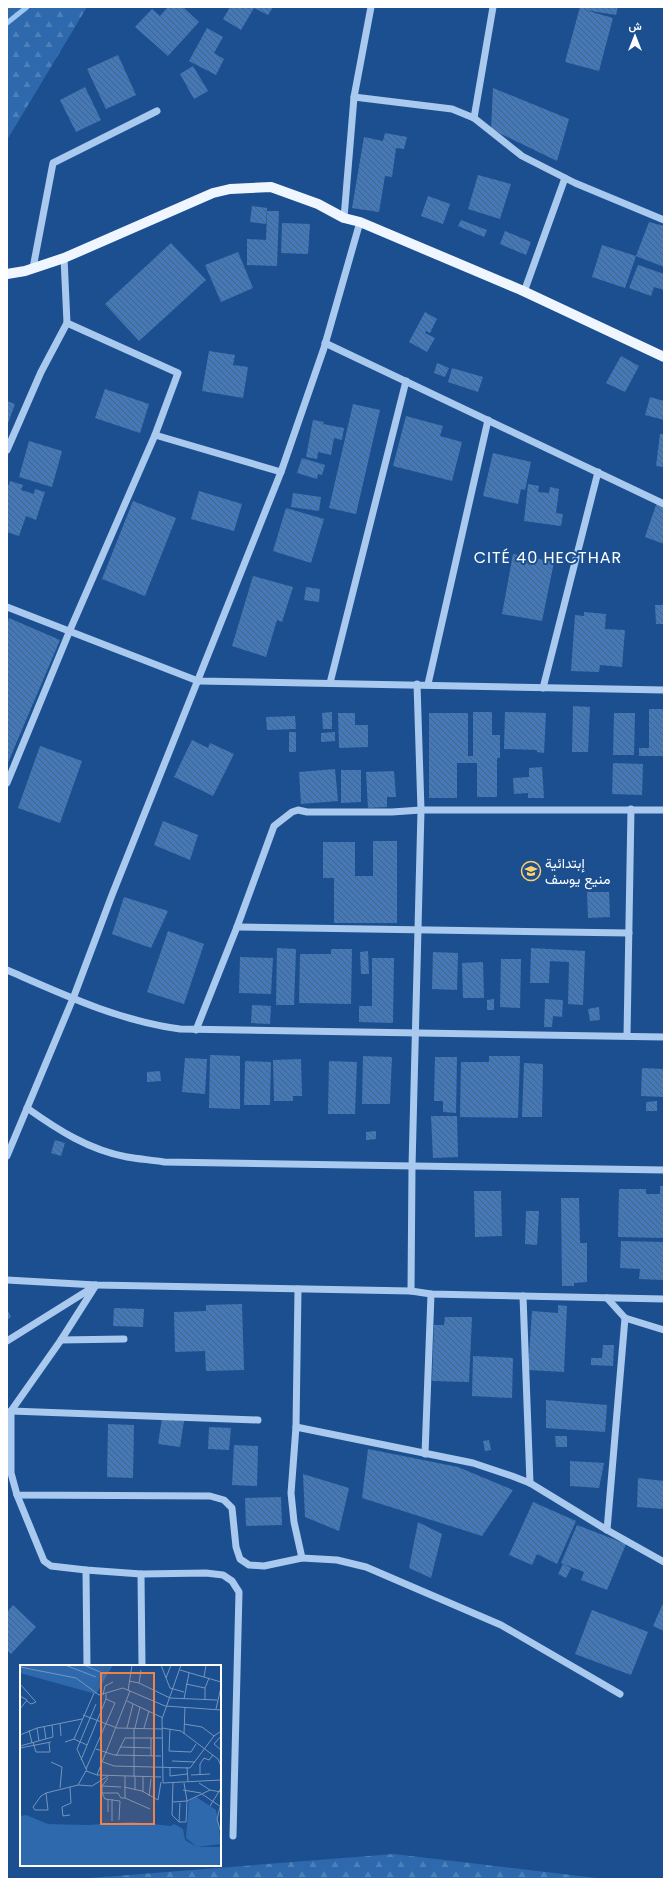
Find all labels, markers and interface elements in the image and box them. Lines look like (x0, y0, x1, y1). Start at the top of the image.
north arrow (615, 16, 655, 56)
text: ش (628, 18, 642, 34)
district label: CITÉ 40 HECTHAR (474, 546, 622, 569)
place label: إبتدائية منيع يوسف (545, 853, 611, 890)
school or university icon: إبتدائية منيع يوسف (520, 860, 542, 882)
inset map (20, 1665, 221, 1866)

